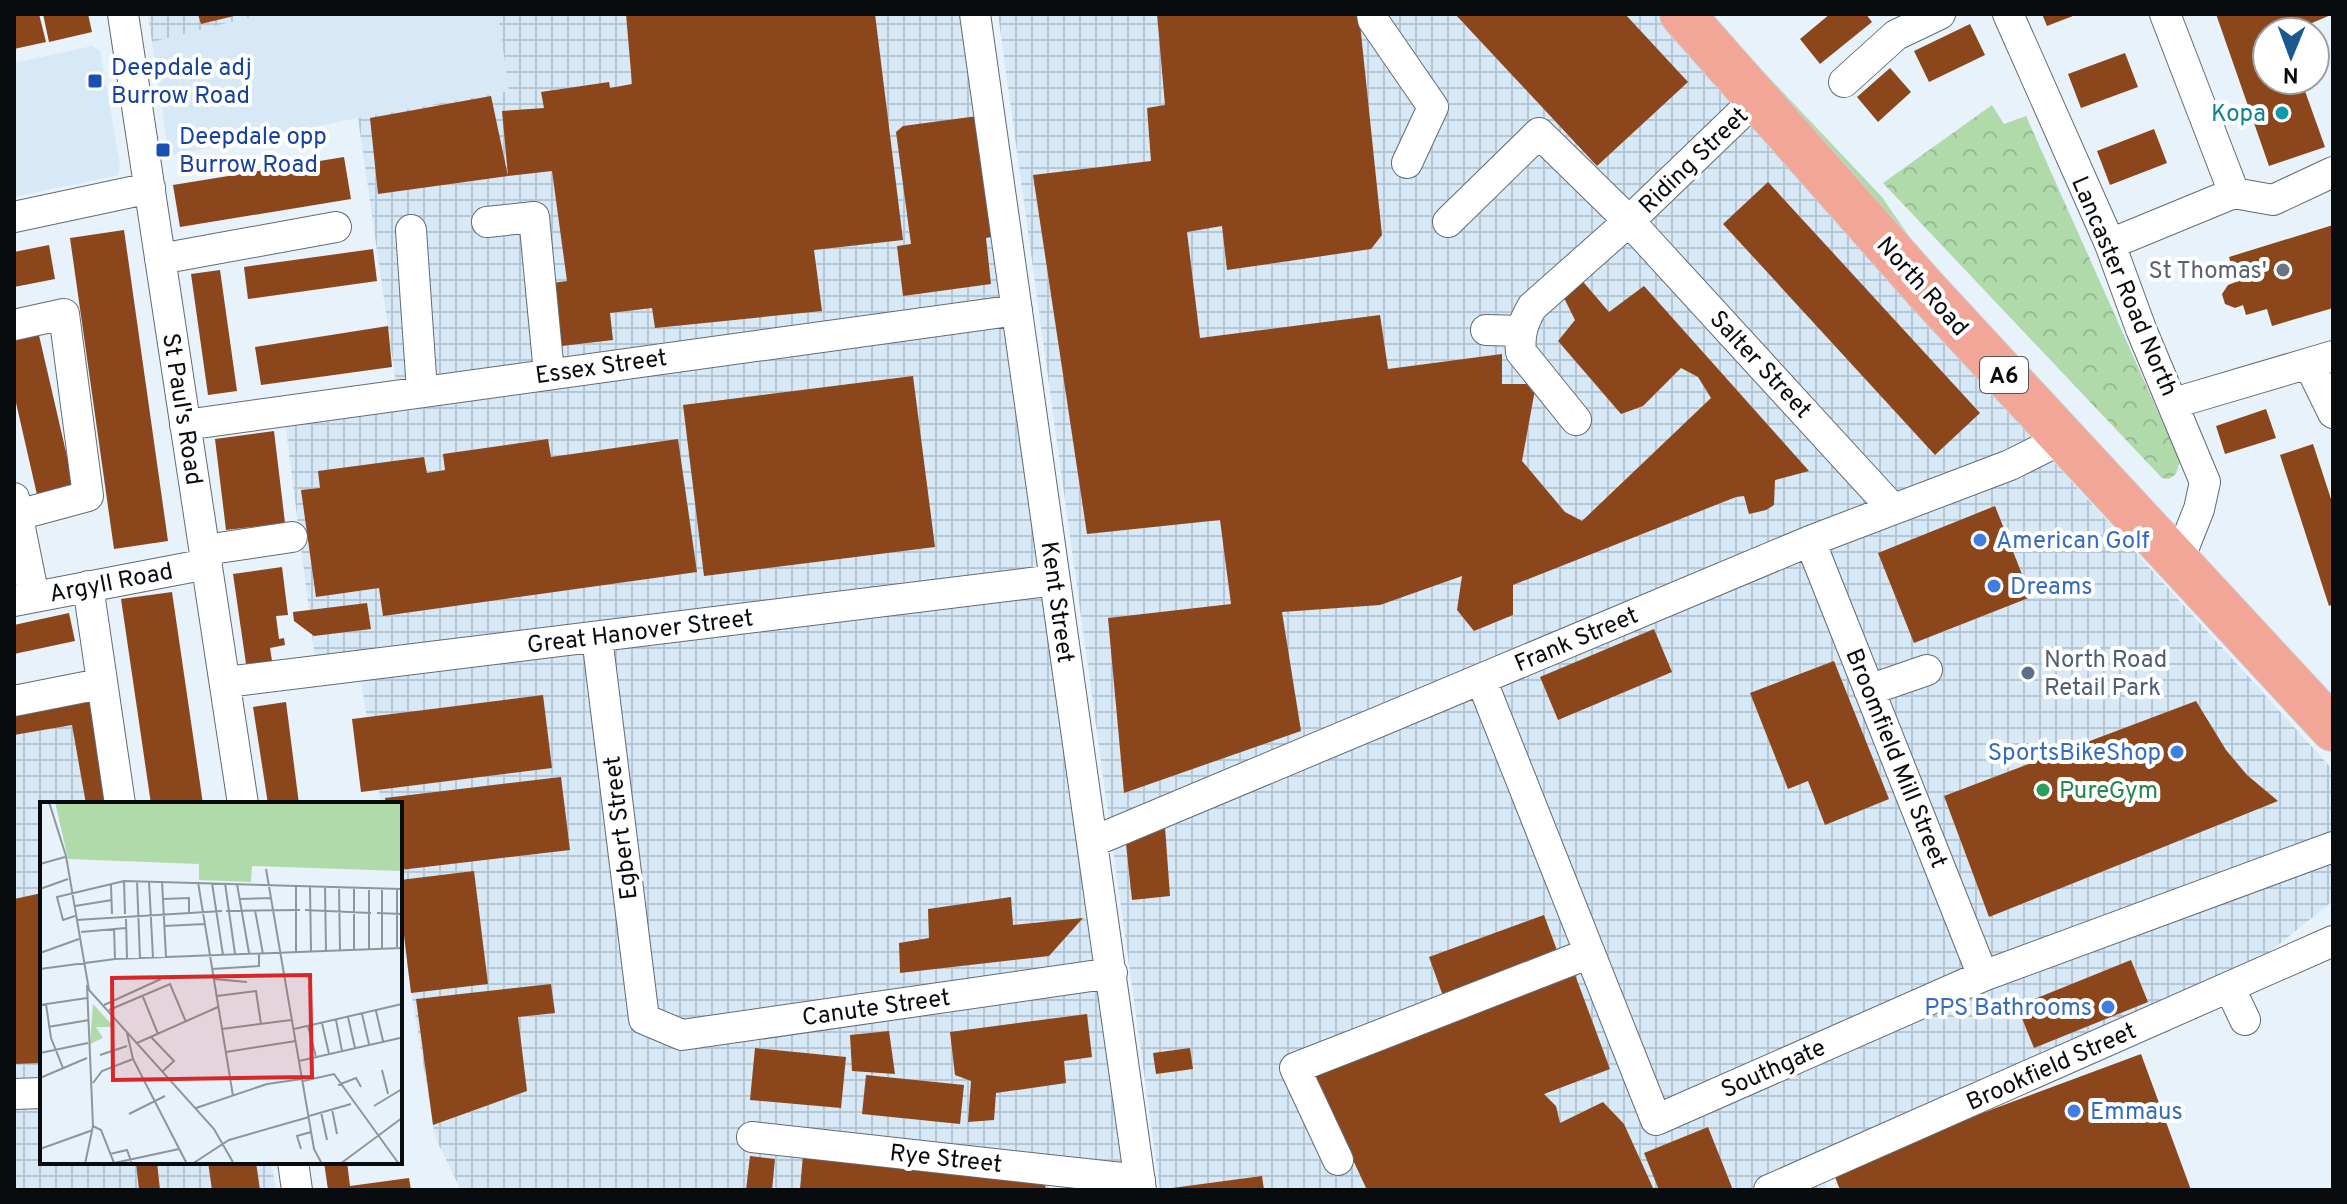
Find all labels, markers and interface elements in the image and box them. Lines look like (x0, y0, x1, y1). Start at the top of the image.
north arrow (2251, 16, 2331, 96)
place label: Deepdale adj Burrow Road (111, 54, 252, 112)
text: N (2283, 60, 2299, 87)
marker: Deepdale adj Burrow Road (86, 72, 104, 90)
place label: Kopa (2211, 100, 2266, 130)
street label: Riding Street (1633, 102, 1755, 221)
marker: Kopa (2273, 104, 2291, 122)
place label: Deepdale opp Burrow Road (179, 123, 327, 181)
marker: Deepdale opp Burrow Road (154, 141, 172, 159)
street label: Lancaster Road North (2063, 172, 2183, 401)
street label: North Road (1869, 231, 1974, 343)
place label: St Thomas' (2149, 257, 2267, 287)
marker: St Thomas' (2274, 261, 2292, 279)
street label: Salter Street (1702, 305, 1817, 425)
street label: St Paul's Road (154, 331, 208, 487)
street label: Essex Street (534, 344, 669, 392)
road number: A6 (1980, 357, 2028, 393)
place label: American Golf (1996, 527, 2149, 557)
marker: American Golf (1971, 531, 1989, 549)
street label: Kent Street (1033, 540, 1079, 665)
street label: Argyll Road (47, 557, 176, 611)
place label: Dreams (2010, 573, 2093, 603)
marker: Dreams (1985, 577, 2003, 595)
street label: Frank Street (1510, 601, 1643, 680)
street label: Great Hanover Street (525, 604, 755, 662)
street label: Broomfield Mill Street (1837, 645, 1953, 873)
place label: North Road Retail Park (2044, 646, 2167, 704)
marker: North Road Retail Park (2019, 664, 2037, 682)
place label: SportsBikeShop (1988, 739, 2161, 769)
marker: SportsBikeShop (2168, 743, 2186, 761)
street label: Egbert Street (598, 754, 646, 901)
place label: PureGym (2059, 777, 2158, 807)
marker: PureGym (2034, 781, 2052, 799)
inset map (40, 802, 402, 1164)
street label: Canute Street (800, 984, 952, 1034)
place label: PPS Bathrooms (1924, 994, 2092, 1024)
marker: PPS Bathrooms (2099, 998, 2117, 1016)
street label: Brookfield Street (1962, 1017, 2141, 1119)
street label: Southgate (1717, 1034, 1831, 1106)
place label: Emmaus (2090, 1098, 2183, 1128)
marker: Emmaus (2065, 1102, 2083, 1120)
street label: Rye Street (888, 1139, 1003, 1181)

